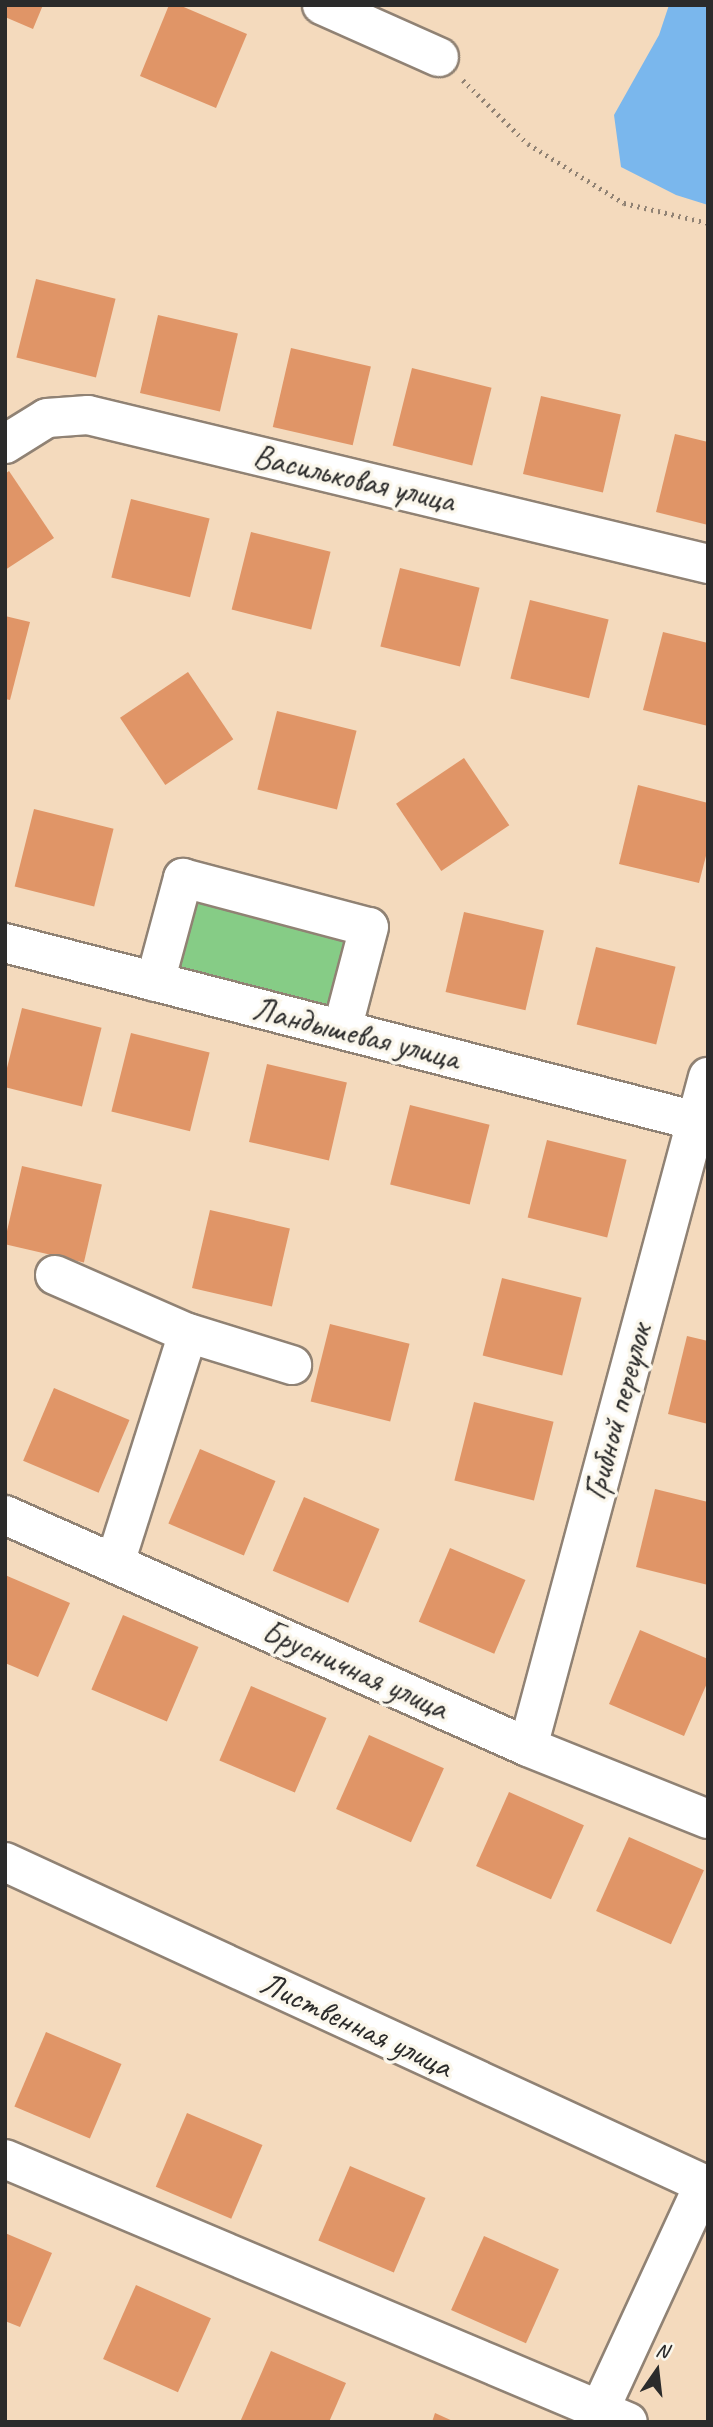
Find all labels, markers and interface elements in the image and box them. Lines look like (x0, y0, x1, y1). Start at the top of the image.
street label: Васильковая улица (248, 436, 460, 522)
street label: Ландышевая улица (249, 989, 463, 1079)
street label: Грибной переулок (576, 1320, 660, 1504)
street label: Брусничная улица (255, 1611, 455, 1729)
street label: Лиственная улица (253, 1963, 459, 2087)
north arrow (622, 2336, 692, 2406)
text: N (653, 2338, 671, 2364)

